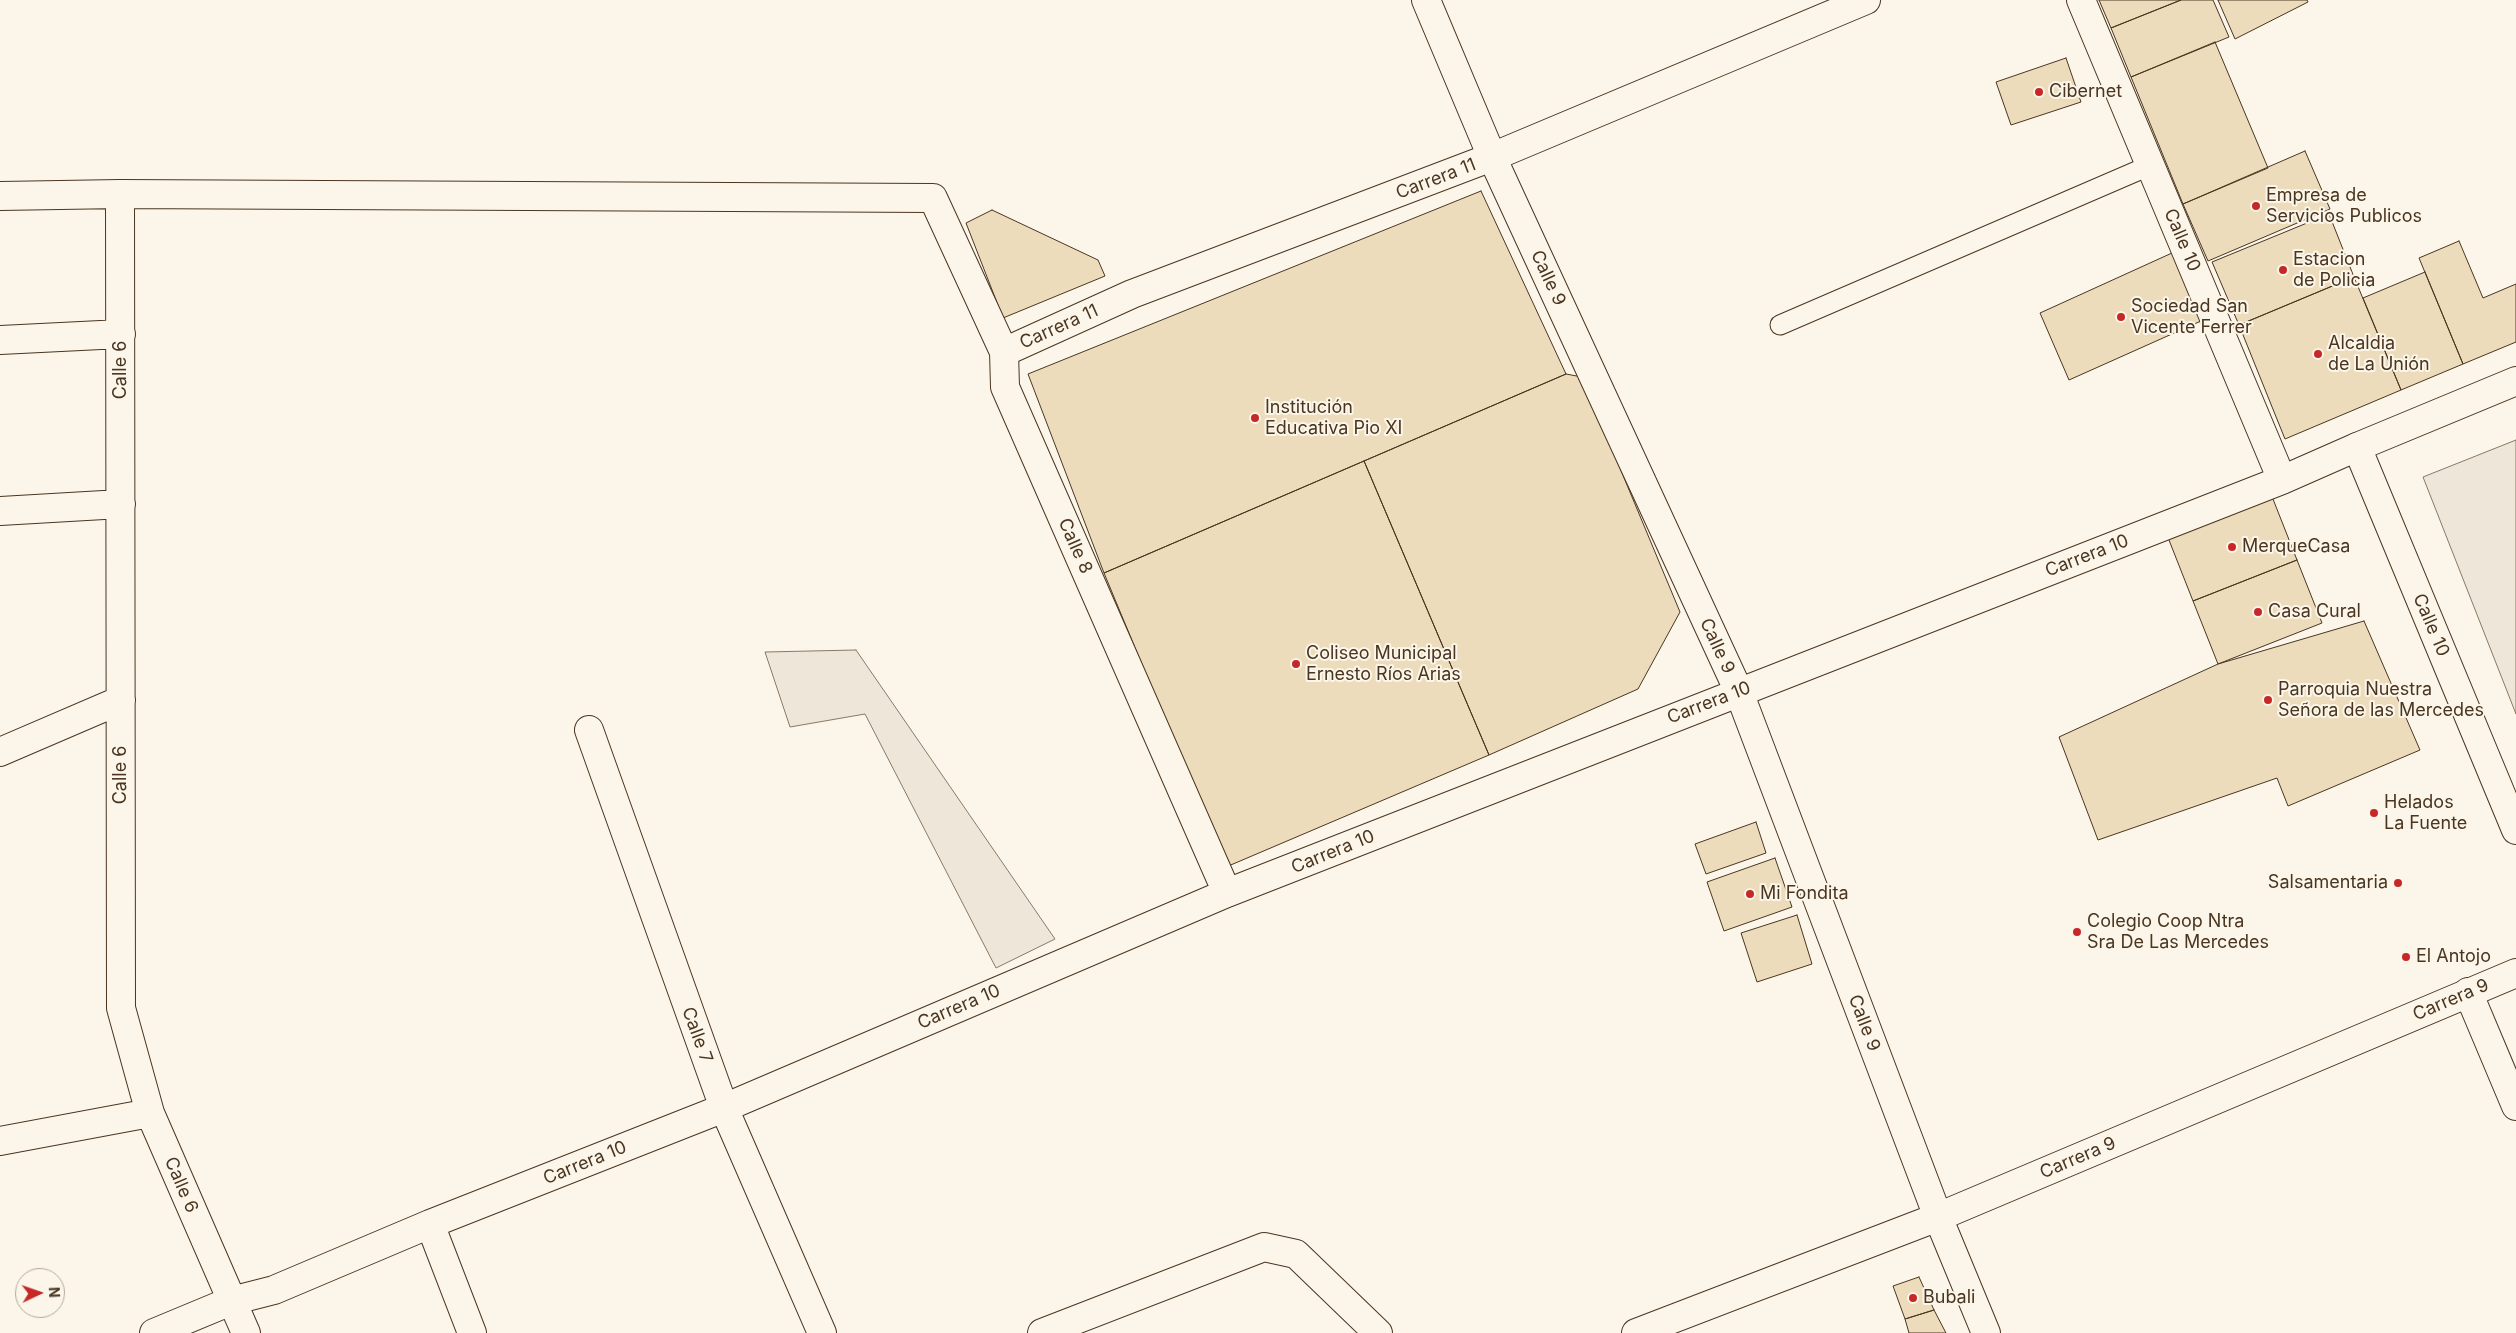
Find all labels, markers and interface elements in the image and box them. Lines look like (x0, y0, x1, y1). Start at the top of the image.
place label: Cibernet (2049, 81, 2122, 103)
marker: Cibernet (2033, 86, 2045, 98)
street label: Carrera 11 (1393, 154, 1479, 204)
place label: Empresa de Servicios Publicos (2266, 185, 2422, 228)
marker: Empresa de Servicios Publicos (2250, 200, 2262, 212)
street label: Calle 10 (2159, 205, 2205, 275)
street label: Calle 9 (1526, 247, 1570, 309)
place label: Estacion de Policia (2293, 249, 2375, 292)
marker: Estacion de Policia (2277, 264, 2289, 276)
place label: Sociedad San Vicente Ferrer (2131, 296, 2252, 338)
street label: Carrera 11 (1016, 300, 1102, 354)
marker: Sociedad San Vicente Ferrer (2115, 311, 2127, 323)
place label: Alcaldia de La Unión (2328, 333, 2430, 376)
street label: Calle 6 (110, 341, 132, 399)
marker: Alcaldia de La Unión (2312, 348, 2324, 360)
place label: Institución Educativa Pio XI (1265, 397, 1402, 439)
marker: Institución Educativa Pio XI (1249, 412, 1261, 424)
street label: Calle 8 (1053, 515, 1097, 577)
street label: Carrera 10 (2042, 530, 2132, 582)
place label: MerqueCasa (2242, 536, 2350, 558)
marker: MerqueCasa (2226, 541, 2238, 553)
street label: Calle 10 (2408, 590, 2454, 660)
place label: Casa Cural (2268, 601, 2361, 623)
marker: Casa Cural (2252, 606, 2264, 618)
street label: Calle 9 (1695, 615, 1739, 677)
place label: Coliseo Municipal Ernesto Ríos Arias (1306, 643, 1461, 686)
marker: Coliseo Municipal Ernesto Ríos Arias (1290, 658, 1302, 670)
street label: Carrera 10 (1664, 677, 1754, 729)
place label: Parroquia Nuestra Señora de las Mercedes (2278, 679, 2484, 722)
marker: Parroquia Nuestra Señora de las Mercedes (2262, 694, 2274, 706)
street label: Calle 6 (110, 746, 132, 804)
place label: Helados La Fuente (2384, 792, 2467, 834)
marker: Helados La Fuente (2368, 807, 2380, 819)
street label: Carrera 10 (1288, 826, 1378, 878)
place label: Salsamentaria (2268, 872, 2388, 894)
marker: Salsamentaria (2392, 877, 2404, 889)
place label: Mi Fondita (1760, 883, 1848, 905)
marker: Mi Fondita (1744, 888, 1756, 900)
place label: Colegio Coop Ntra Sra De Las Mercedes (2087, 911, 2269, 954)
marker: Colegio Coop Ntra Sra De Las Mercedes (2071, 926, 2083, 938)
place label: El Antojo (2416, 946, 2491, 968)
marker: El Antojo (2400, 951, 2412, 963)
street label: Carrera 9 (2410, 974, 2492, 1026)
street label: Carrera 10 (914, 980, 1004, 1034)
street label: Calle 9 (1843, 992, 1885, 1054)
street label: Calle 7 (677, 1004, 717, 1066)
street label: Carrera 9 (2037, 1132, 2119, 1184)
street label: Carrera 10 (540, 1137, 630, 1189)
street label: Calle 6 (160, 1154, 202, 1216)
north arrow (15, 1268, 65, 1318)
text: N (46, 1286, 63, 1298)
place label: Bubali (1923, 1287, 1975, 1309)
marker: Bubali (1907, 1292, 1919, 1304)

